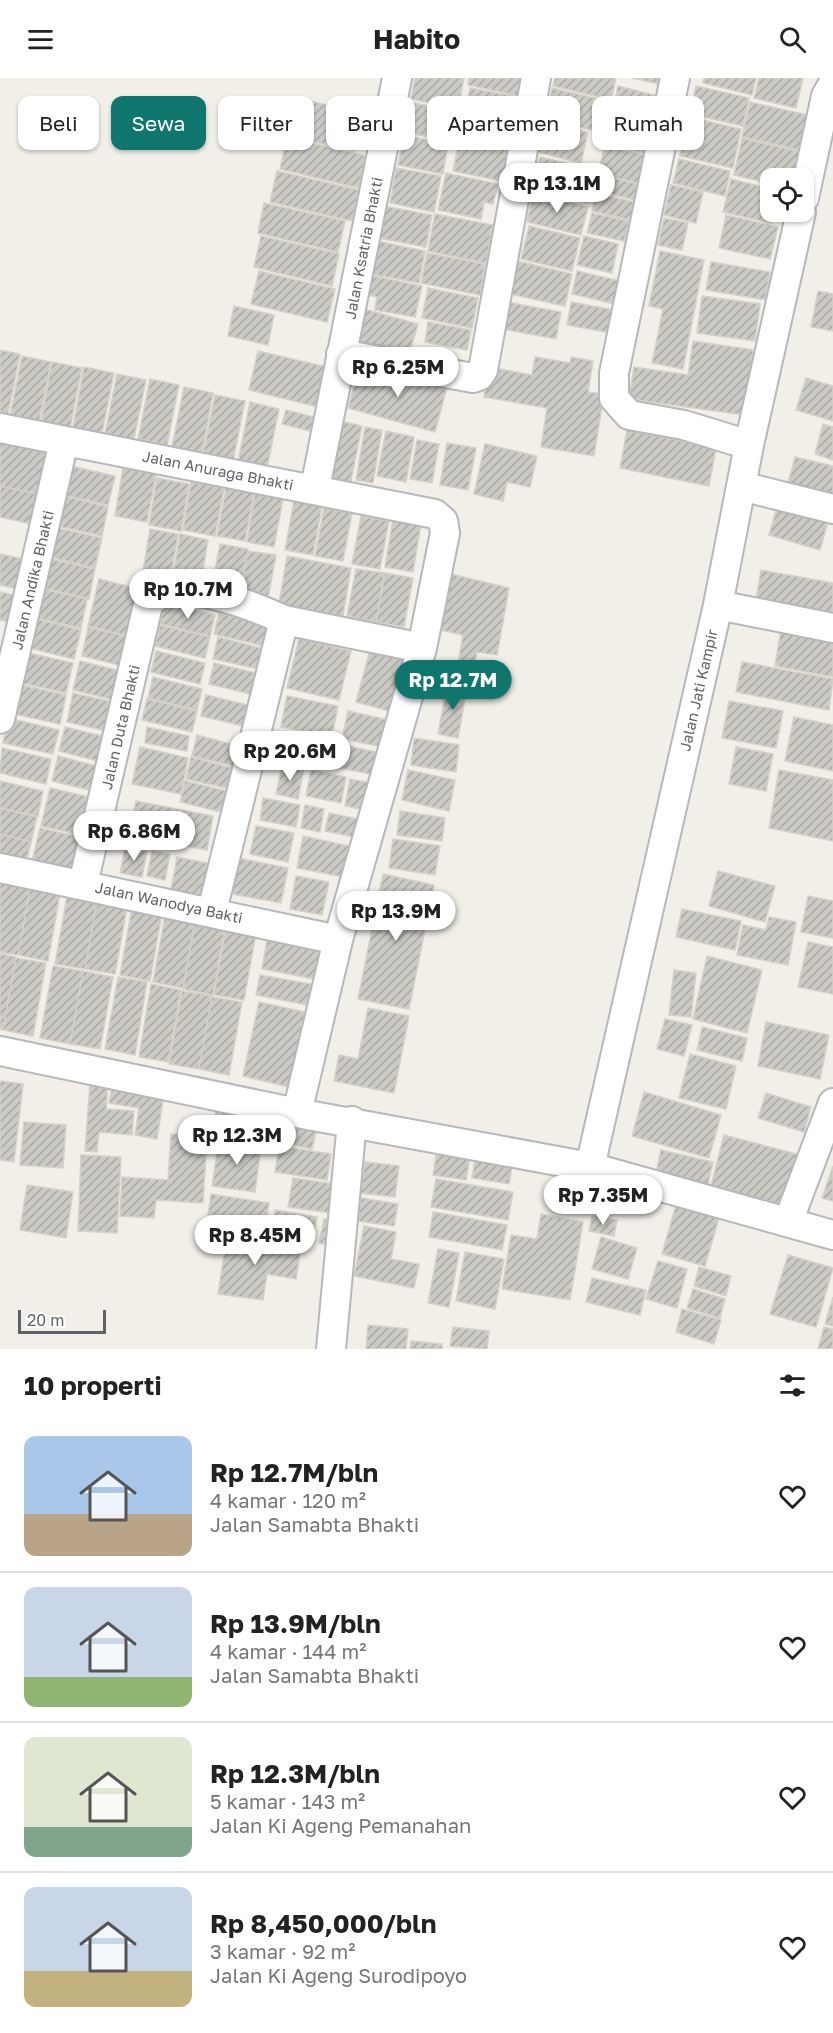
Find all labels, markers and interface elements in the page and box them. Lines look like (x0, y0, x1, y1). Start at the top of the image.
icon: menu (24, 23, 57, 56)
text: Habito (373, 23, 460, 55)
icon: search (776, 23, 809, 56)
chip: Beli (18, 96, 99, 150)
chip: Sewa (111, 96, 206, 150)
chip: Filter (218, 96, 314, 150)
chip: Baru (326, 96, 415, 150)
chip: Apartemen (427, 96, 580, 150)
chip: Rumah (592, 96, 704, 150)
pin: Rp 13.1M (495, 163, 619, 214)
map controls (760, 168, 814, 222)
button: locate (760, 168, 814, 222)
text: Rp 13.1M (513, 170, 601, 194)
street label: Jalan Ksatria Bhakti (340, 176, 386, 320)
pin: Rp 6.25M (336, 347, 460, 398)
text: Rp 6.25M (352, 354, 444, 378)
street label: Jalan Anuraga Bhakti (141, 447, 295, 493)
street label: Jalan Andika Bhakti (7, 508, 57, 652)
pin: Rp 10.7M (126, 569, 250, 620)
text: Rp 10.7M (143, 576, 233, 600)
street label: Jalan Jati Kampir (675, 627, 721, 753)
pin: Rp 12.7M (391, 660, 515, 711)
street label: Jalan Duta Bhakti (97, 663, 143, 791)
text: Rp 12.7M (409, 667, 497, 691)
pin: Rp 20.6M (228, 731, 352, 782)
text: Rp 20.6M (243, 738, 337, 762)
pin: Rp 6.86M (72, 811, 196, 862)
text: Rp 6.86M (87, 818, 181, 842)
street label: Jalan Wanodya Bakti (94, 878, 244, 926)
pin: Rp 13.9M (334, 891, 458, 942)
text: Rp 13.9M (351, 898, 441, 922)
pin: Rp 12.3M (175, 1115, 299, 1166)
text: Rp 12.3M (192, 1122, 282, 1146)
pin: Rp 7.35M (541, 1175, 665, 1226)
text: Rp 7.35M (558, 1182, 648, 1206)
pin: Rp 8.45M (193, 1215, 317, 1266)
text: Rp 8.45M (209, 1222, 301, 1246)
scale bar (18, 1307, 106, 1334)
text: 20 m (27, 1310, 64, 1330)
icon: filters (776, 1369, 809, 1402)
text: 10 properti (24, 1370, 162, 1401)
text: Rp 12.7M/bln (210, 1457, 378, 1488)
icon: home (72, 1460, 144, 1532)
icon: heart (776, 1480, 809, 1513)
text: 4 kamar · 120 m² (210, 1488, 366, 1512)
text: Jalan Samabta Bhakti (210, 1512, 419, 1536)
text: Rp 13.9M/bln (210, 1608, 381, 1639)
icon: home (72, 1611, 144, 1683)
icon: heart (776, 1631, 809, 1664)
text: 4 kamar · 144 m² (210, 1639, 366, 1663)
text: Jalan Samabta Bhakti (210, 1663, 419, 1687)
text: Rp 12.3M/bln (210, 1758, 380, 1789)
icon: home (72, 1761, 144, 1833)
icon: heart (776, 1781, 809, 1814)
text: 5 kamar · 143 m² (210, 1789, 365, 1813)
text: Jalan Ki Ageng Pemanahan (210, 1813, 471, 1837)
text: Rp 8,450,000/bln (210, 1908, 436, 1939)
icon: home (72, 1911, 144, 1983)
icon: heart (776, 1931, 809, 1964)
text: 3 kamar · 92 m² (210, 1939, 356, 1963)
text: Jalan Ki Ageng Surodipoyo (210, 1963, 467, 1987)

